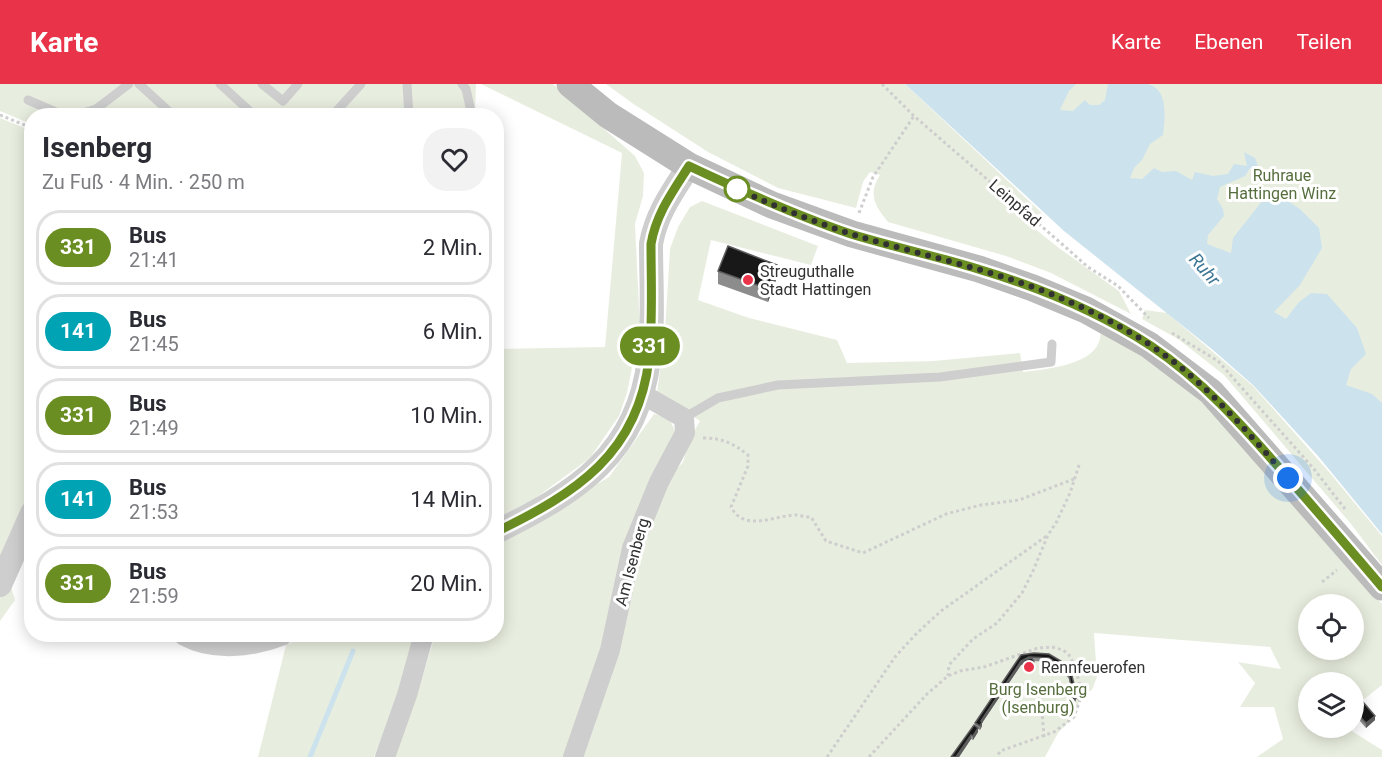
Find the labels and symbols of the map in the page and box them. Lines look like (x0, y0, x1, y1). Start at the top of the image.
park label: Ruhraue Hattingen Winz (1228, 166, 1336, 203)
street label: Leinpfad (985, 175, 1045, 231)
unlabelled marker (724, 176, 750, 202)
water label: Ruhr (1185, 249, 1225, 290)
place label: Streuguthalle Stadt Hattingen (760, 262, 871, 299)
marker: Streuguthalle Stadt Hattingen (741, 273, 755, 287)
line badge: 331 (616, 326, 684, 366)
your location (1273, 463, 1303, 493)
street label: Am Isenberg (611, 516, 653, 608)
place label: Rennfeuerofen (1041, 658, 1145, 677)
marker: Rennfeuerofen (1022, 660, 1036, 674)
park label: Burg Isenberg (Isenburg) (989, 680, 1087, 717)

